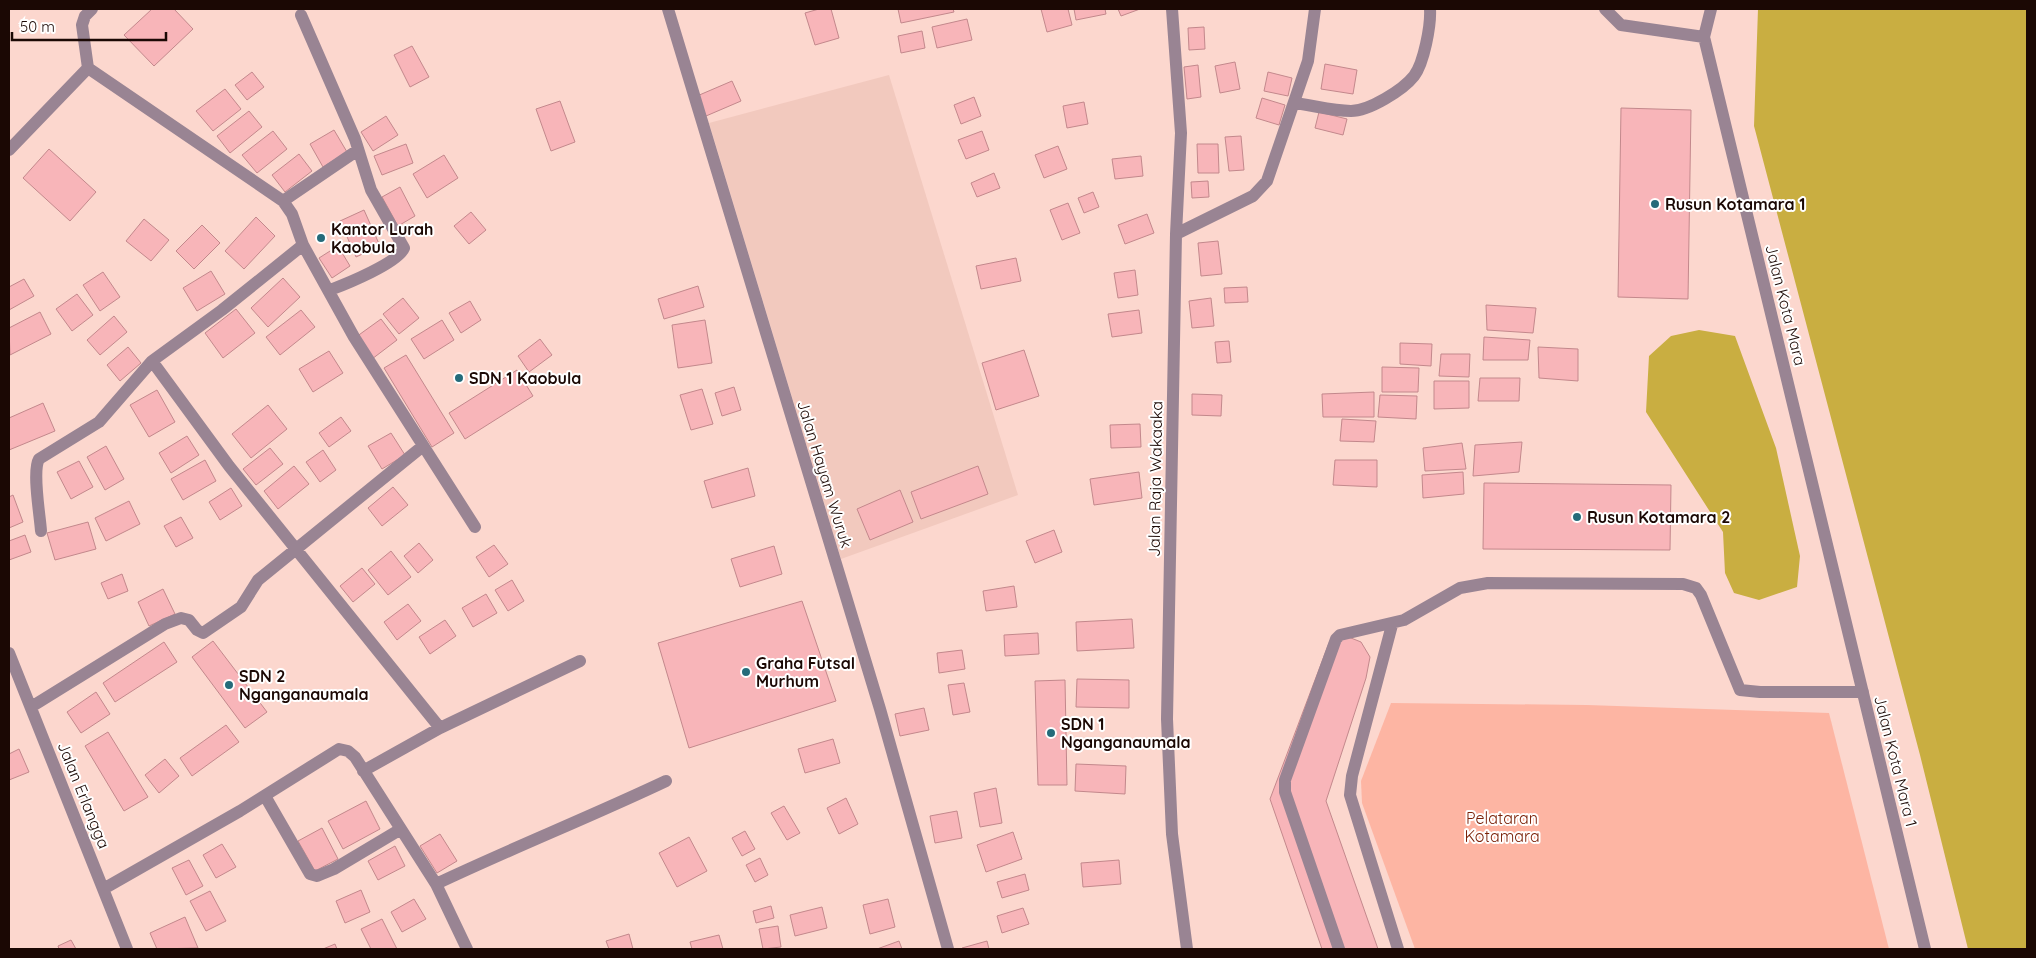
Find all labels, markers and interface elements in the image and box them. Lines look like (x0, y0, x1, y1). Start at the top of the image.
scale bar (12, 10, 166, 42)
text: 50 m (20, 17, 55, 36)
place label: Rusun Kotamara 1 (1665, 194, 1805, 214)
marker: Rusun Kotamara 1 (1649, 198, 1661, 210)
place label: Kantor Lurah Kaobula (331, 219, 434, 257)
marker: Kantor Lurah Kaobula (315, 232, 327, 244)
street label: Jalan Kota Mara (1761, 242, 1811, 368)
place label: SDN 1 Kaobula (469, 368, 581, 388)
marker: SDN 1 Kaobula (453, 372, 465, 384)
street label: Jalan Hayam Wuruk (793, 398, 857, 550)
street label: Jalan Raja Wakaaka (1144, 401, 1166, 557)
place label: Rusun Kotamara 2 (1587, 507, 1730, 527)
marker: Rusun Kotamara 2 (1571, 511, 1583, 523)
place label: Graha Futsal Murhum (756, 653, 855, 691)
place label: SDN 2 Nganganaumala (239, 666, 369, 704)
marker: Graha Futsal Murhum (740, 666, 752, 678)
marker: SDN 2 Nganganaumala (223, 679, 235, 691)
street label: Jalan Kota Mara 1 (1870, 693, 1922, 829)
place label: SDN 1 Nganganaumala (1061, 714, 1191, 752)
marker: SDN 1 Nganganaumala (1045, 727, 1057, 739)
street label: Jalan Erlangga (54, 739, 114, 851)
park label: Pelataran Kotamara (1464, 808, 1540, 846)

